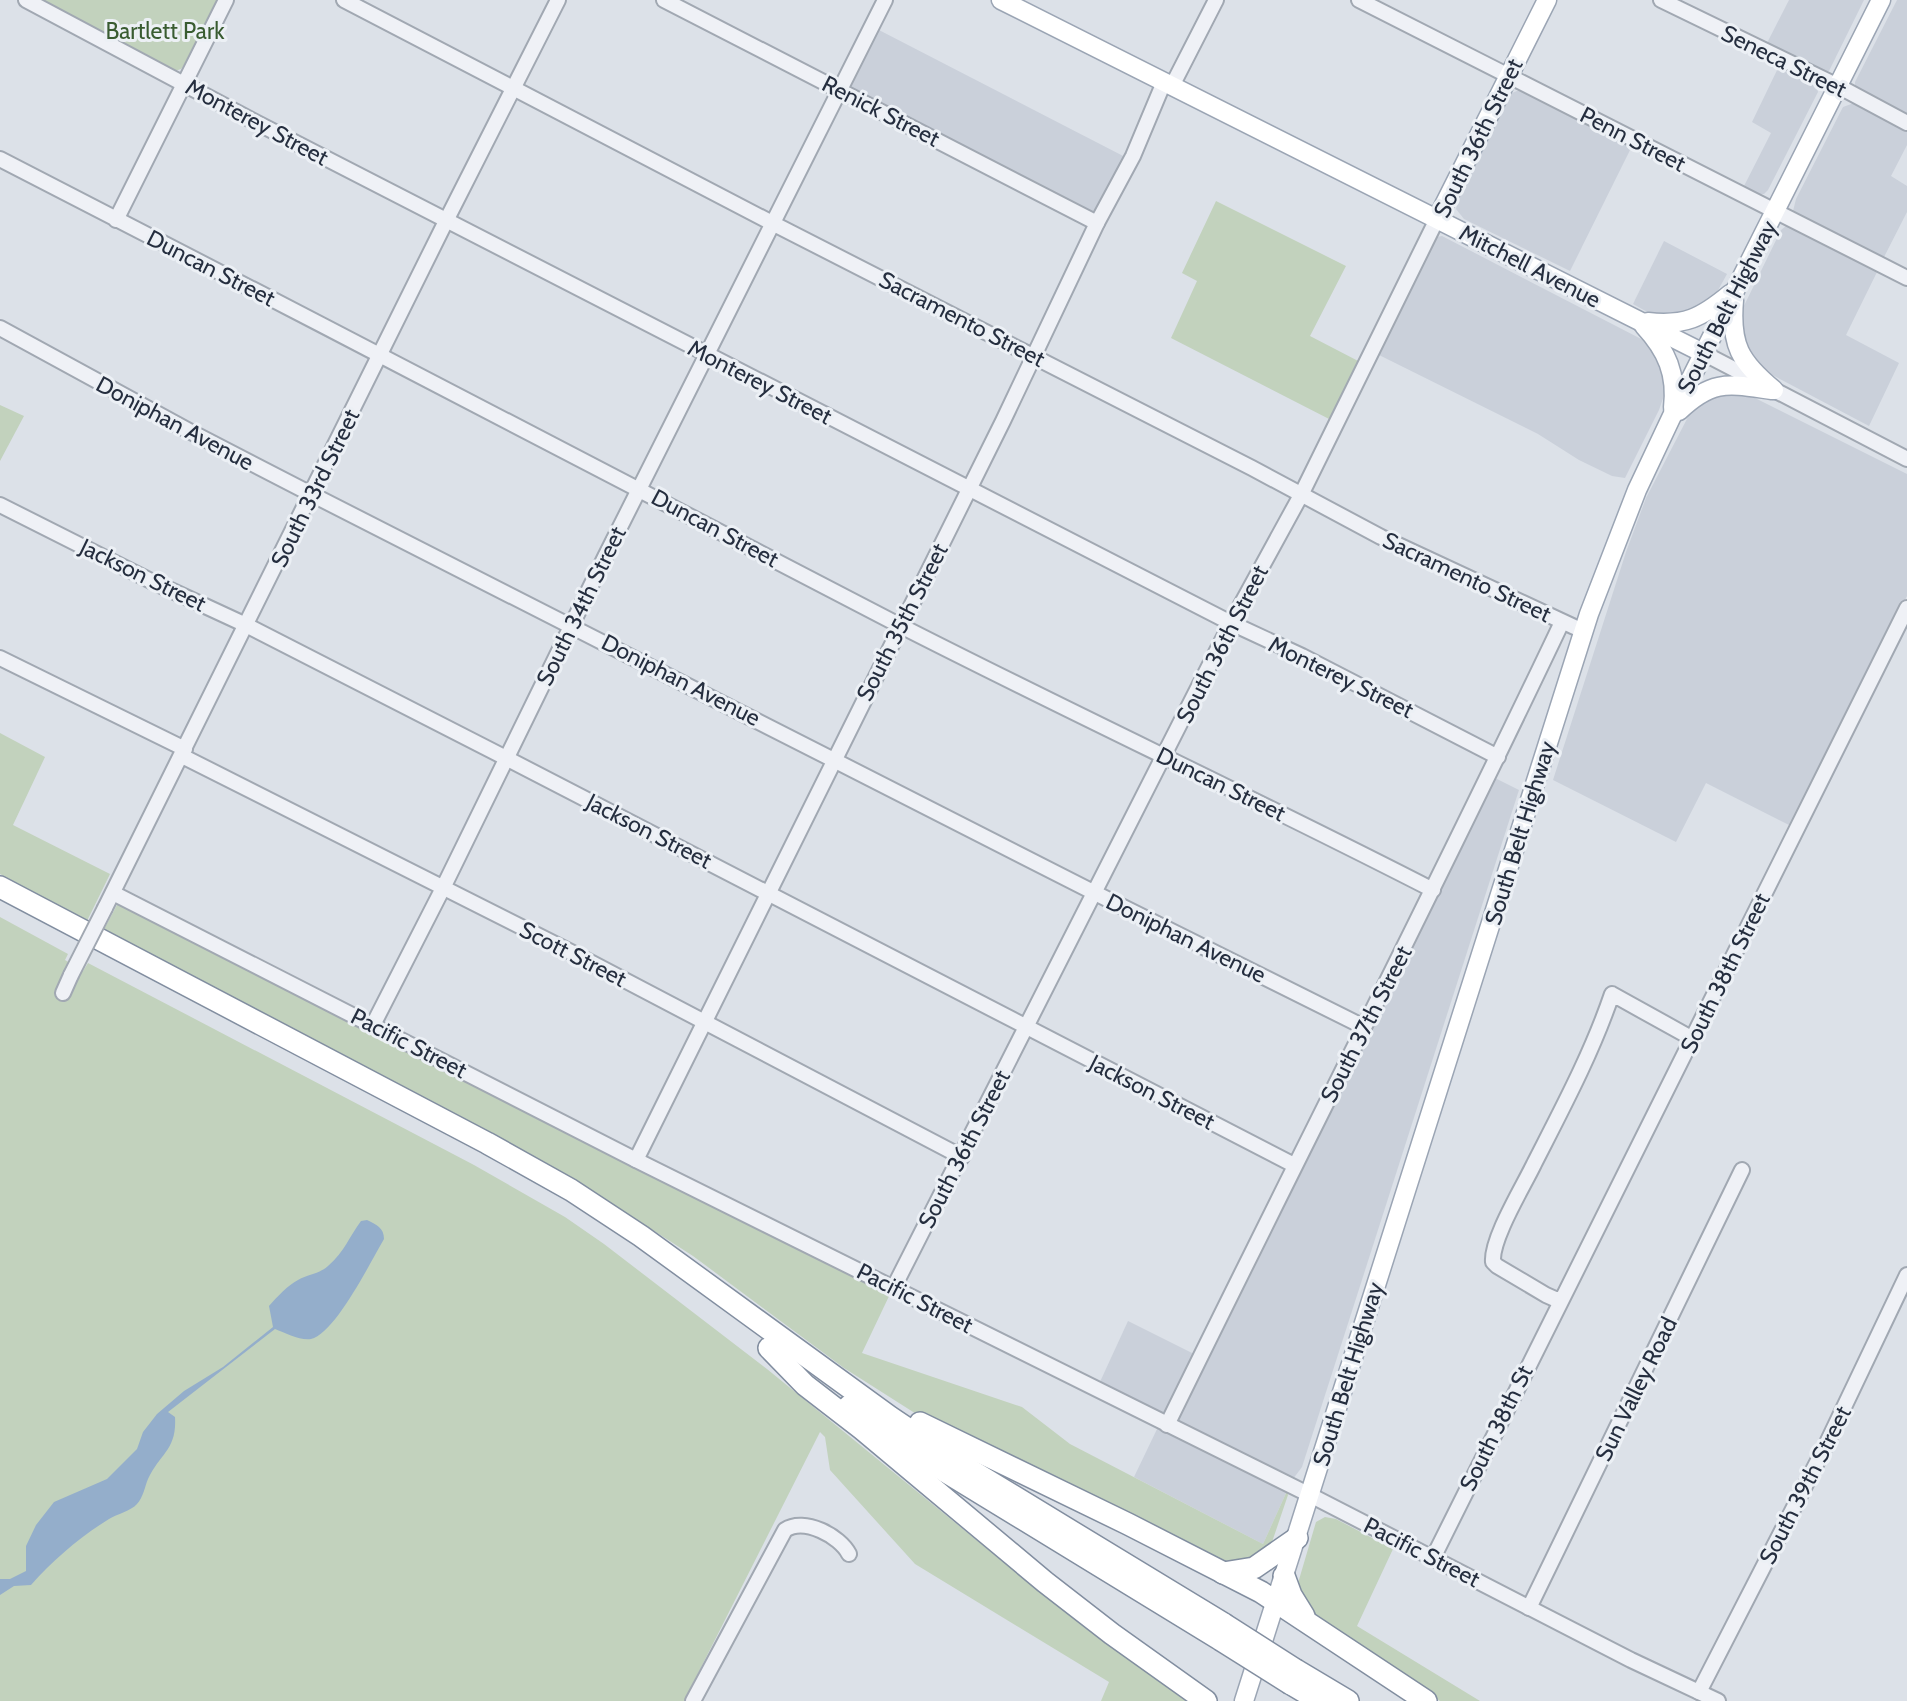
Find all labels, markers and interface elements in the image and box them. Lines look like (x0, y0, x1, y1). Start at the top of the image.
park label: Bartlett Park (105, 17, 225, 45)
street label: Seneca Street (1717, 19, 1851, 103)
street label: South 36th Street (1427, 54, 1529, 222)
street label: Renick Street (818, 69, 945, 153)
street label: Monterey Street (181, 73, 333, 171)
street label: Penn Street (1576, 101, 1691, 178)
street label: South Belt Highway (1671, 215, 1783, 398)
street label: Mitchell Avenue (1455, 218, 1605, 314)
street label: Duncan Street (142, 224, 280, 312)
street label: Sacramento Street (874, 265, 1050, 373)
street label: Monterey Street (683, 334, 837, 430)
street label: Doniphan Avenue (92, 370, 259, 476)
street label: South 33rd Street (265, 404, 365, 572)
street label: Duncan Street (647, 483, 784, 573)
street label: South 34th Street (530, 522, 632, 690)
street label: Sacramento Street (1378, 526, 1556, 628)
street label: Jackson Street (75, 532, 211, 618)
street label: South 35th Street (850, 538, 954, 705)
street label: South 36th Street (1170, 560, 1274, 728)
street label: Doniphan Avenue (597, 628, 765, 732)
street label: Monterey Street (1264, 630, 1418, 724)
street label: South Belt Highway (1479, 737, 1561, 928)
street label: Duncan Street (1152, 741, 1290, 827)
street label: Jackson Street (581, 787, 716, 875)
street label: Doniphan Avenue (1102, 887, 1271, 989)
street label: South 38th Street (1674, 888, 1776, 1058)
street label: Scott Street (515, 915, 631, 993)
street label: South 37th Street (1314, 941, 1418, 1107)
street label: Pacific Street (346, 1002, 472, 1084)
street label: Jackson Street (1084, 1048, 1219, 1136)
street label: South 36th Street (912, 1065, 1016, 1233)
street label: Pacific Street (852, 1257, 978, 1339)
street label: South Belt Highway (1307, 1278, 1389, 1469)
street label: Sun Valley Road (1589, 1312, 1683, 1466)
street label: South 38th St (1454, 1360, 1539, 1495)
street label: South 39th Street (1753, 1401, 1857, 1569)
street label: Pacific Street (1359, 1511, 1485, 1593)

